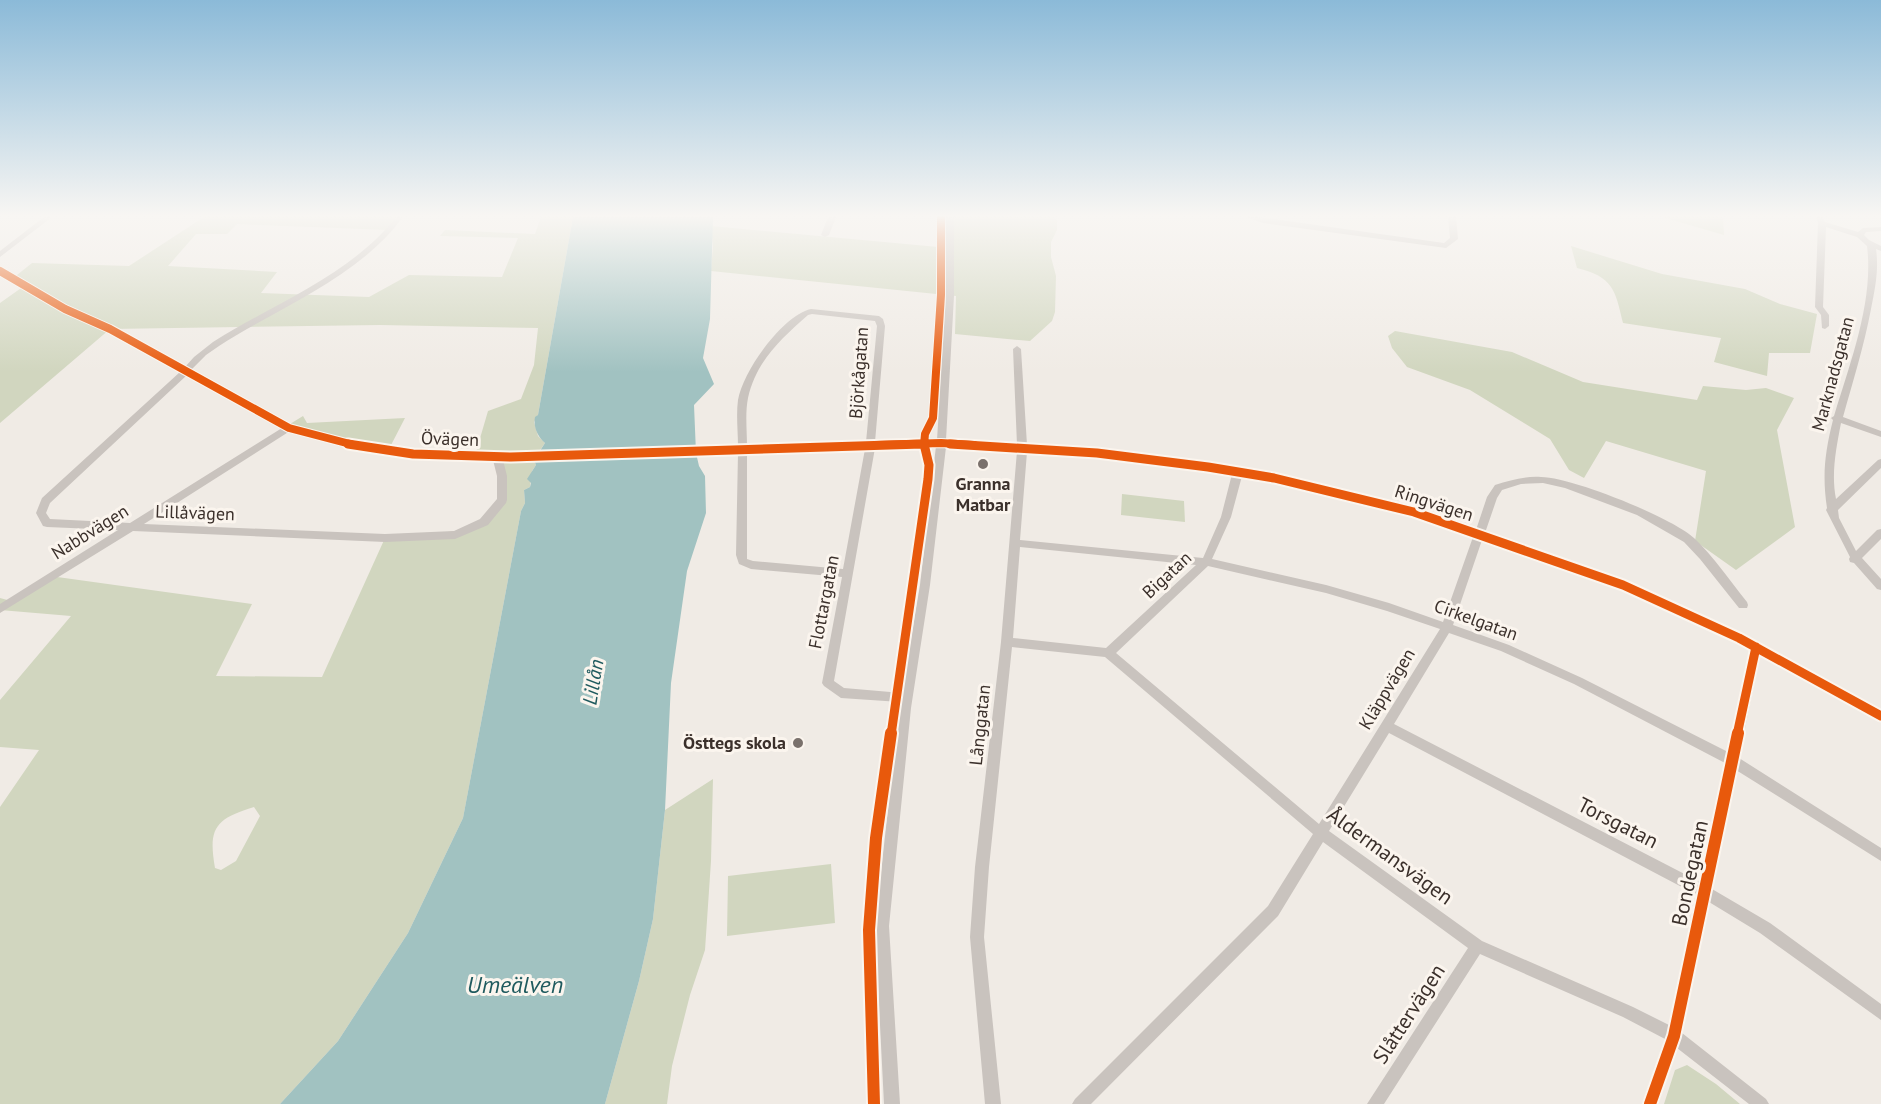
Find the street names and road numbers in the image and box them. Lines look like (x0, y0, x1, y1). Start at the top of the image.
street label: Marknadsgatan (1806, 314, 1859, 434)
street label: Björkågatan (844, 326, 873, 420)
street label: Övägen (420, 426, 480, 451)
street label: Ringvägen (1392, 479, 1476, 526)
street label: Nabbvägen (47, 499, 133, 564)
street label: Lillåvägen (155, 500, 235, 525)
street label: Bigatan (1137, 546, 1196, 603)
street label: Flottargatan (803, 553, 844, 651)
street label: Cirkelgatan (1431, 594, 1521, 645)
street label: Kläppvägen (1353, 644, 1420, 734)
street label: Långgatan (964, 683, 995, 767)
street label: Torsgatan (1573, 791, 1663, 854)
street label: Åldermansvägen (1322, 801, 1459, 910)
street label: Bondegatan (1665, 818, 1714, 928)
street label: Slåttervägen (1366, 959, 1451, 1069)

